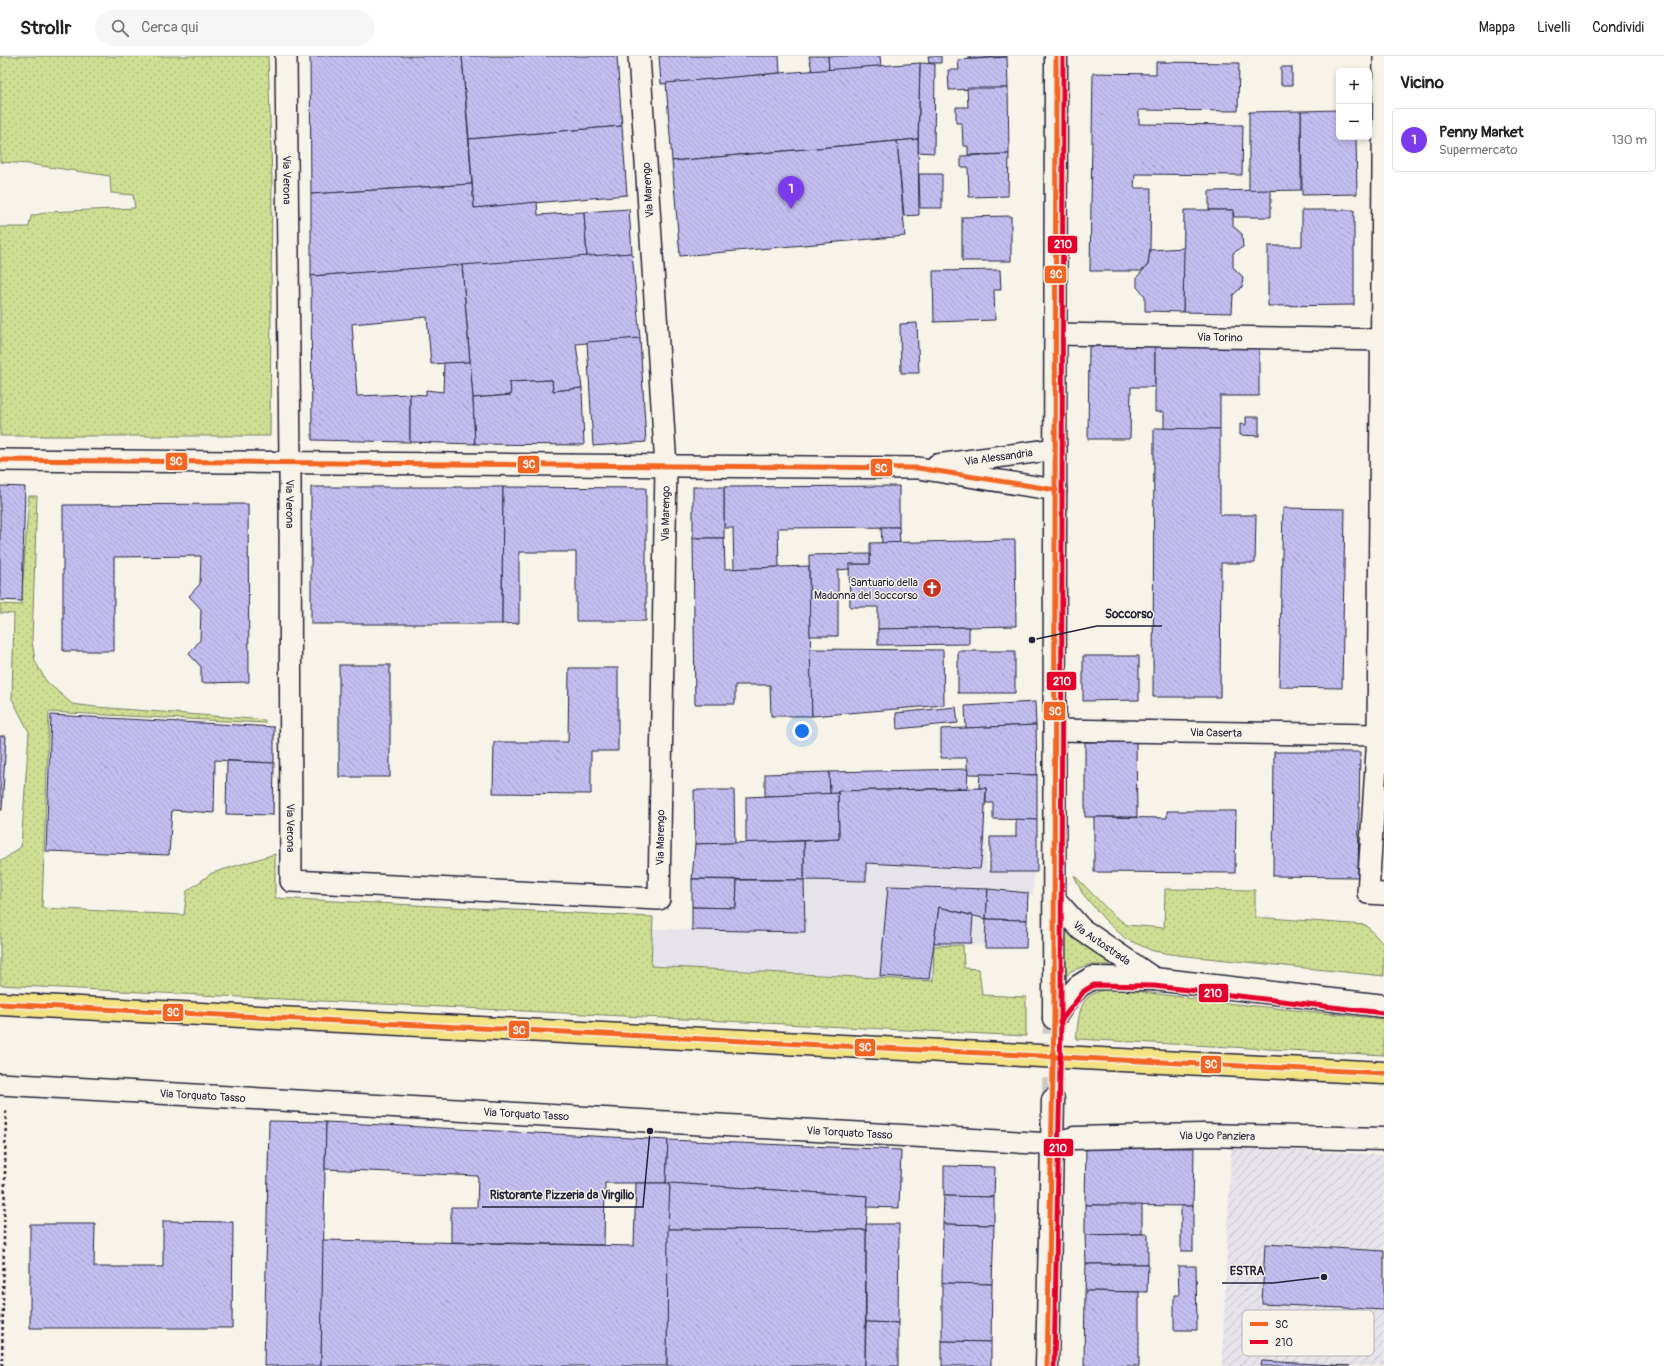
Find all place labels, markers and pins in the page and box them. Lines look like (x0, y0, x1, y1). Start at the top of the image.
pin: 1 (778, 176, 804, 209)
place label: Santuario della Madonna del Soccorso (814, 576, 918, 602)
church icon: Santuario della Madonna del Soccorso (921, 577, 943, 599)
callout: Soccorso (1097, 602, 1162, 626)
callout: Ristorante Pizzeria da Virgilio (482, 1183, 643, 1207)
callout: ESTRA (1222, 1259, 1273, 1283)

